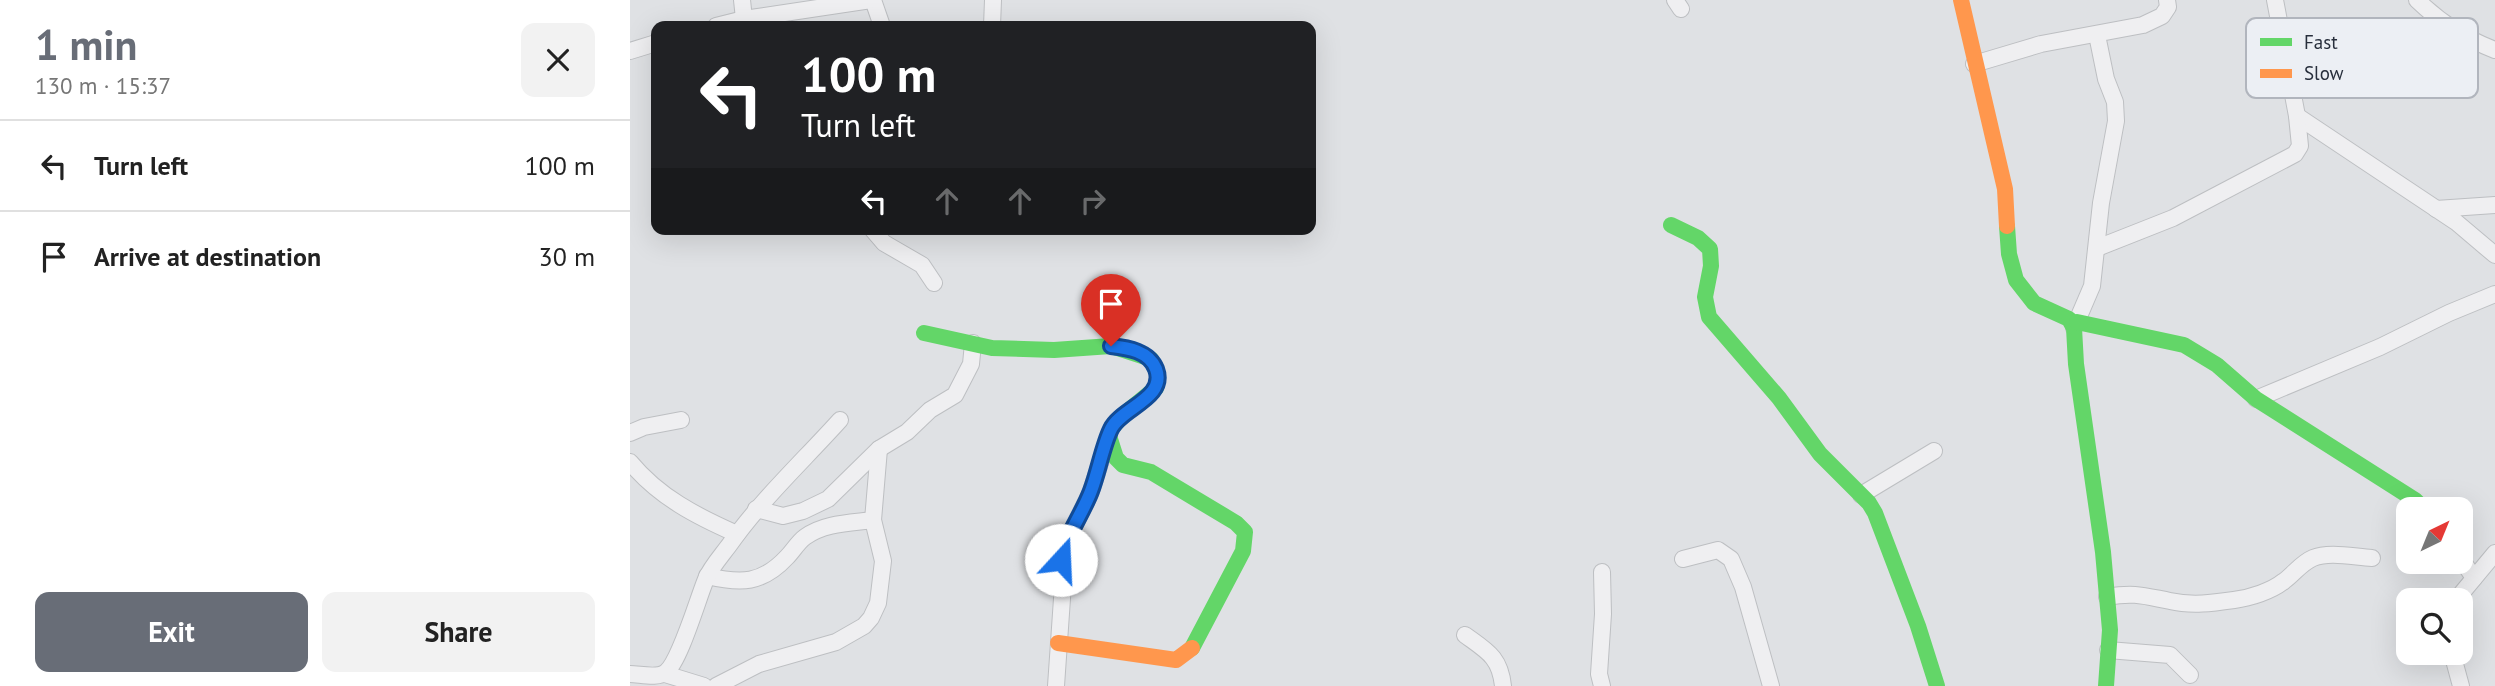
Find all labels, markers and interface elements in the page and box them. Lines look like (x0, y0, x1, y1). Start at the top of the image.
text: 1 min (35, 17, 137, 72)
legend (2246, 18, 2478, 98)
button: close (521, 23, 595, 97)
text: Fast (2304, 30, 2338, 54)
text: 100 m (801, 42, 936, 106)
icon: left (686, 49, 777, 140)
text: Slow (2304, 61, 2344, 85)
text: 130 m · 15:37 (35, 71, 171, 100)
text: Turn left (801, 104, 916, 146)
icon: left (35, 147, 73, 185)
text: Turn left (94, 149, 188, 182)
text: 100 m (524, 149, 595, 182)
icon: left (855, 182, 893, 220)
icon: ahead (928, 182, 966, 220)
icon: ahead (1001, 182, 1039, 220)
icon: right (1074, 182, 1112, 220)
icon: arrive (35, 238, 73, 276)
text: Arrive at destination (94, 240, 321, 273)
text: 30 m (539, 240, 595, 273)
pin (1081, 274, 1141, 346)
icon: arrive (1092, 285, 1130, 323)
north arrow (2396, 497, 2473, 574)
map controls (2396, 497, 2473, 665)
position arrow (1024, 523, 1098, 597)
button: search (2396, 588, 2473, 665)
button: Exit (35, 592, 308, 672)
button: Share (322, 592, 595, 672)

